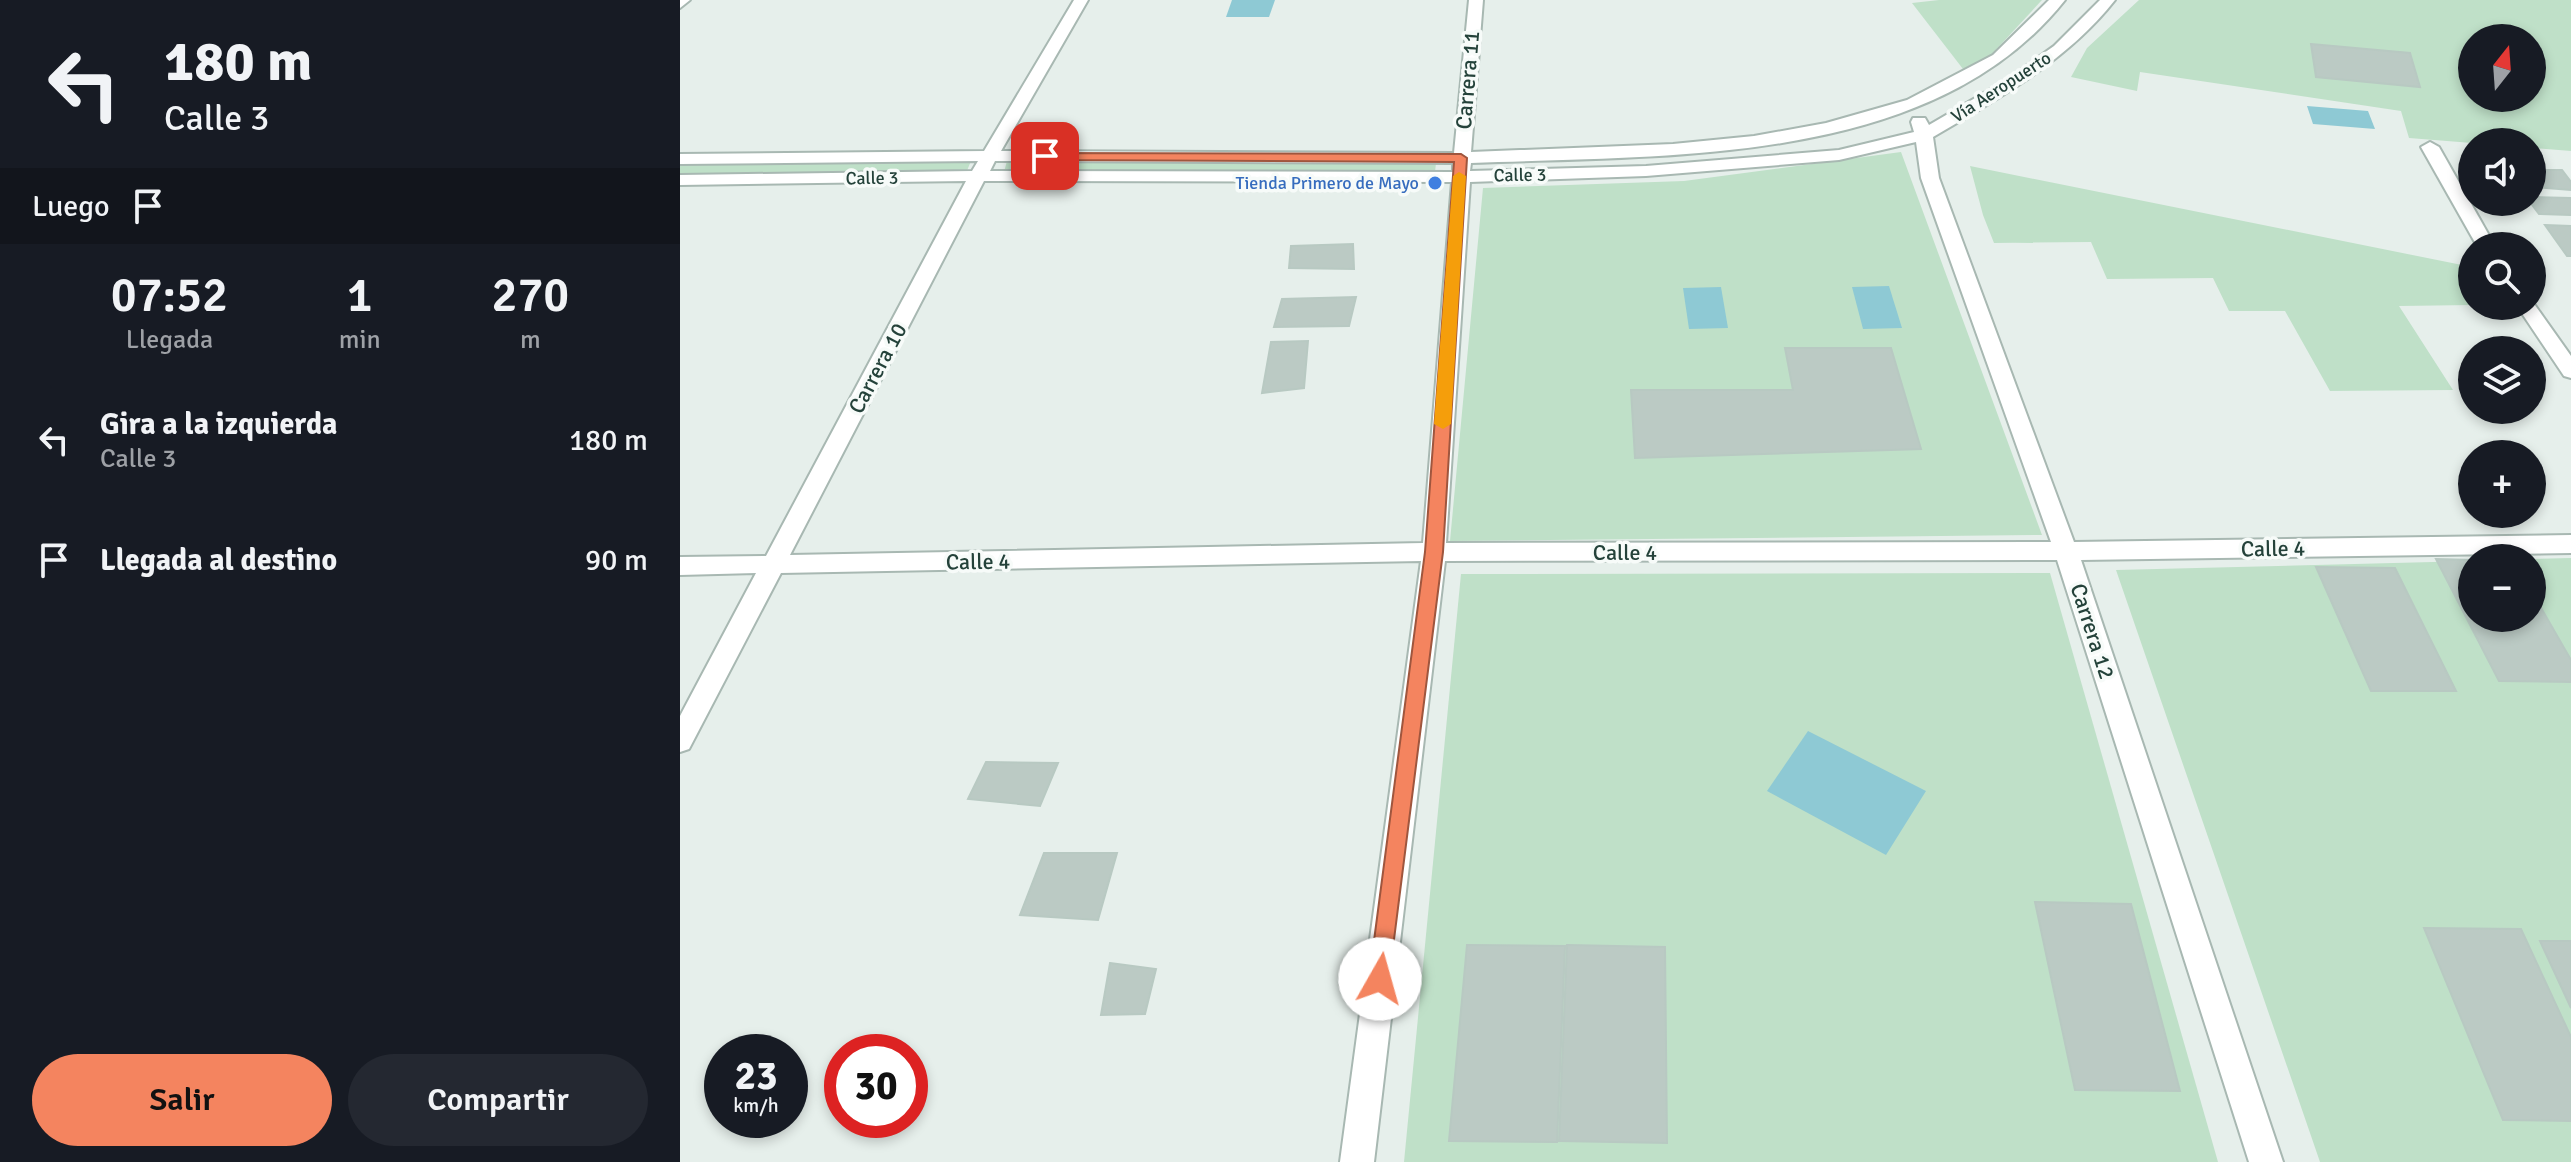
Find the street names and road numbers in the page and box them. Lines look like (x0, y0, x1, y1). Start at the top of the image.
street label: Carrera 11 (1450, 30, 1485, 130)
street label: Vía Aeropuerto (1947, 47, 2055, 127)
street label: Calle 3 (1493, 164, 1547, 186)
street label: Calle 3 (845, 167, 899, 189)
street label: Carrera 10 (842, 318, 913, 418)
street label: Calle 4 (2241, 534, 2306, 563)
street label: Calle 4 (1593, 539, 1657, 566)
street label: Calle 4 (946, 547, 1011, 576)
street label: Carrera 12 (2064, 580, 2121, 682)

